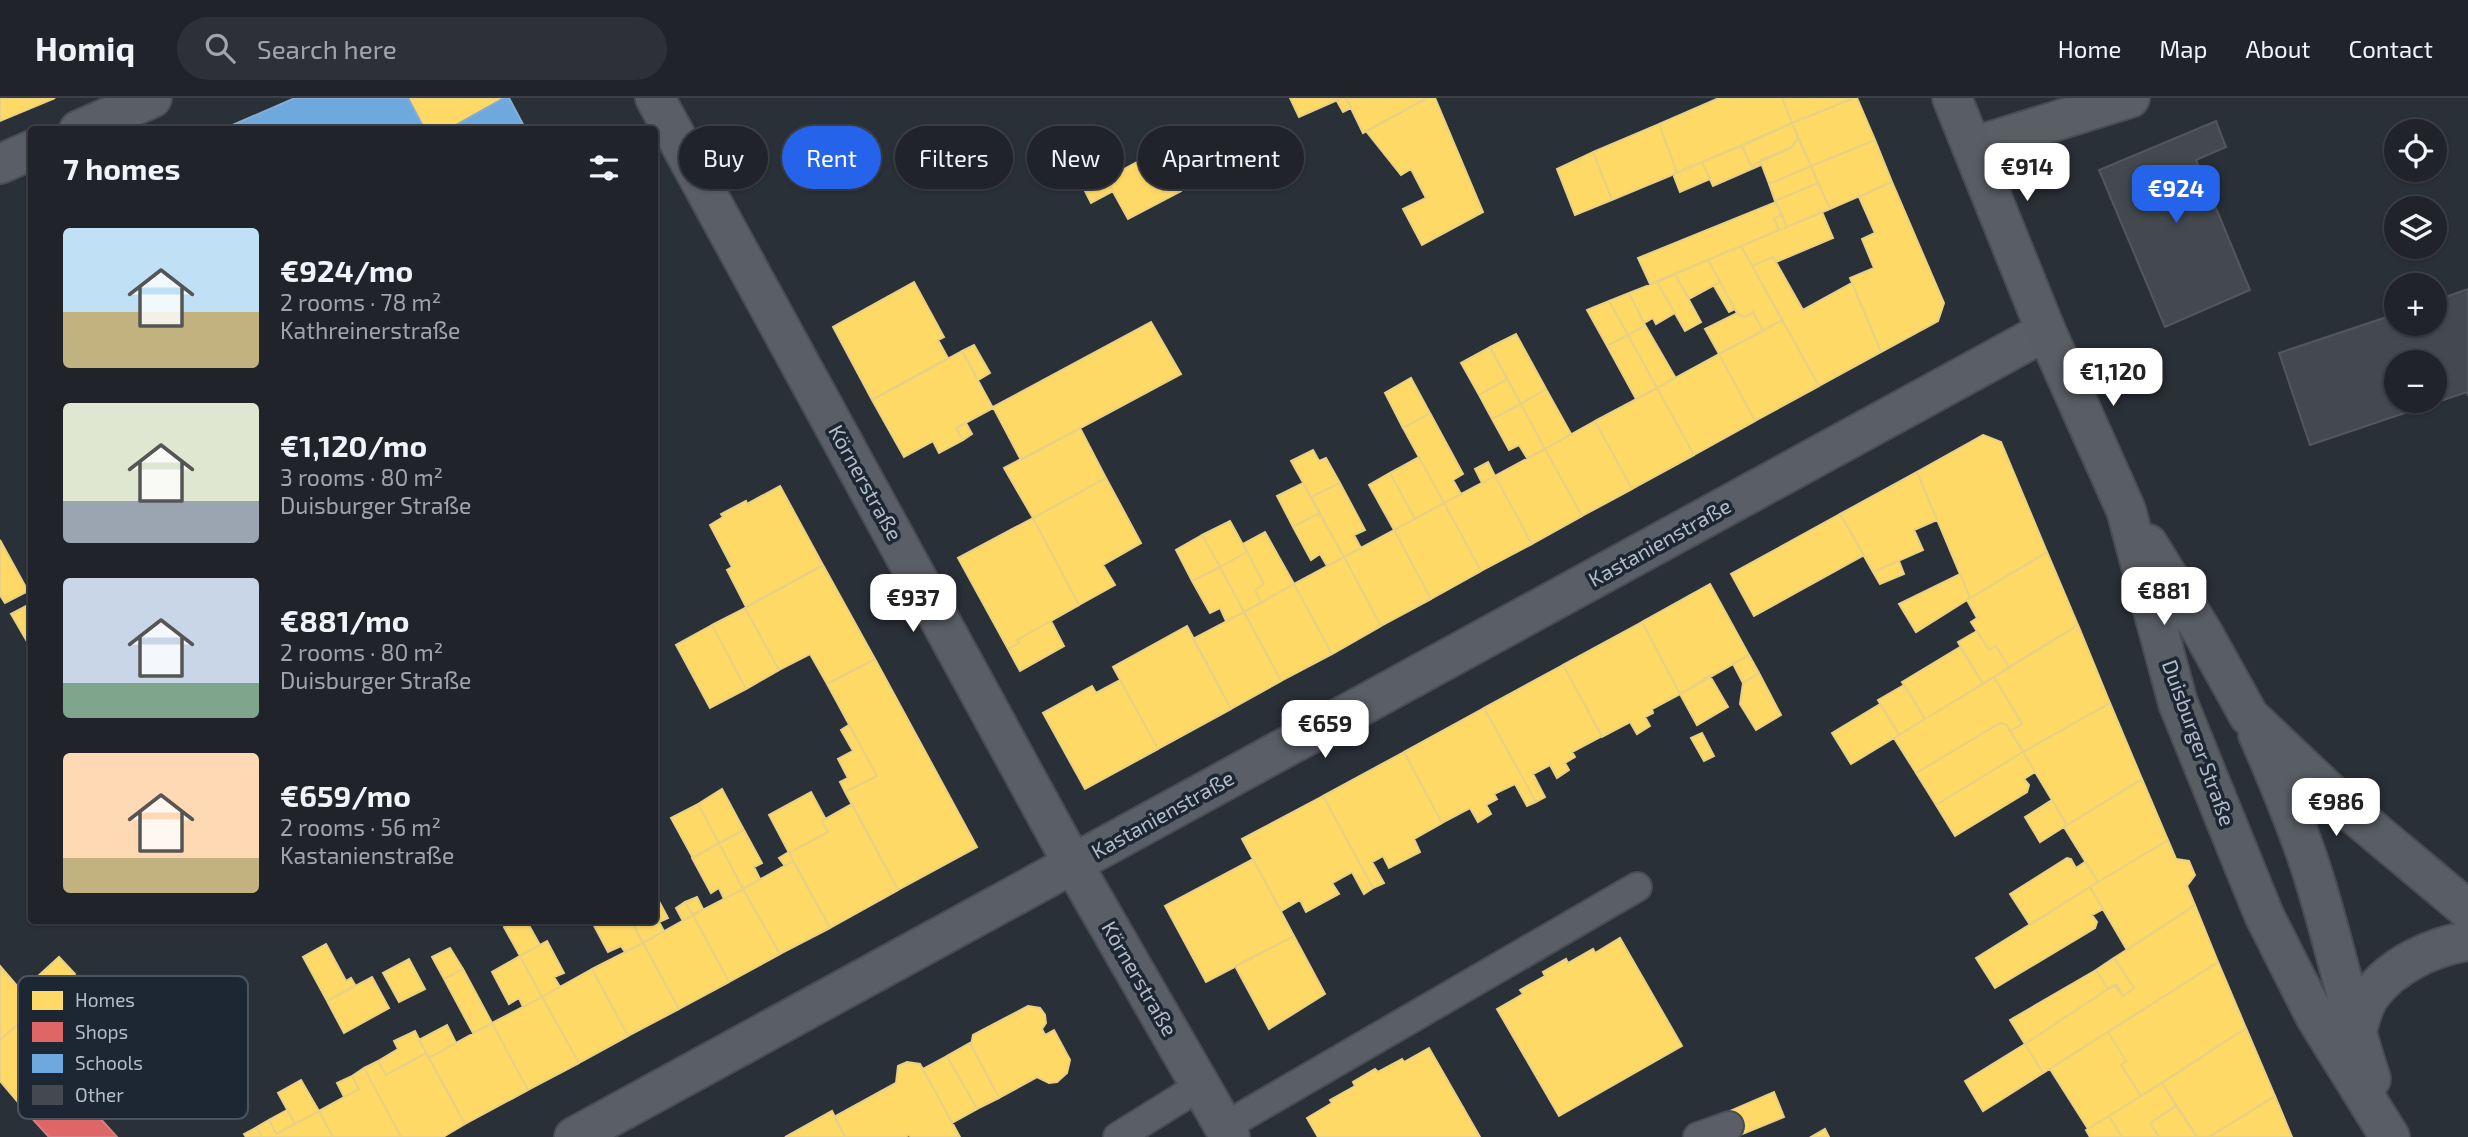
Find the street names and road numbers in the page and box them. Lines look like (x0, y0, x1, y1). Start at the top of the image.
street label: Körnerstraße (824, 420, 908, 545)
street label: Kastanienstraße (1584, 492, 1735, 591)
street label: Duisburger Straße (2158, 656, 2241, 829)
street label: Kastanienstraße (1087, 764, 1238, 863)
street label: Körnerstraße (1097, 916, 1183, 1040)

